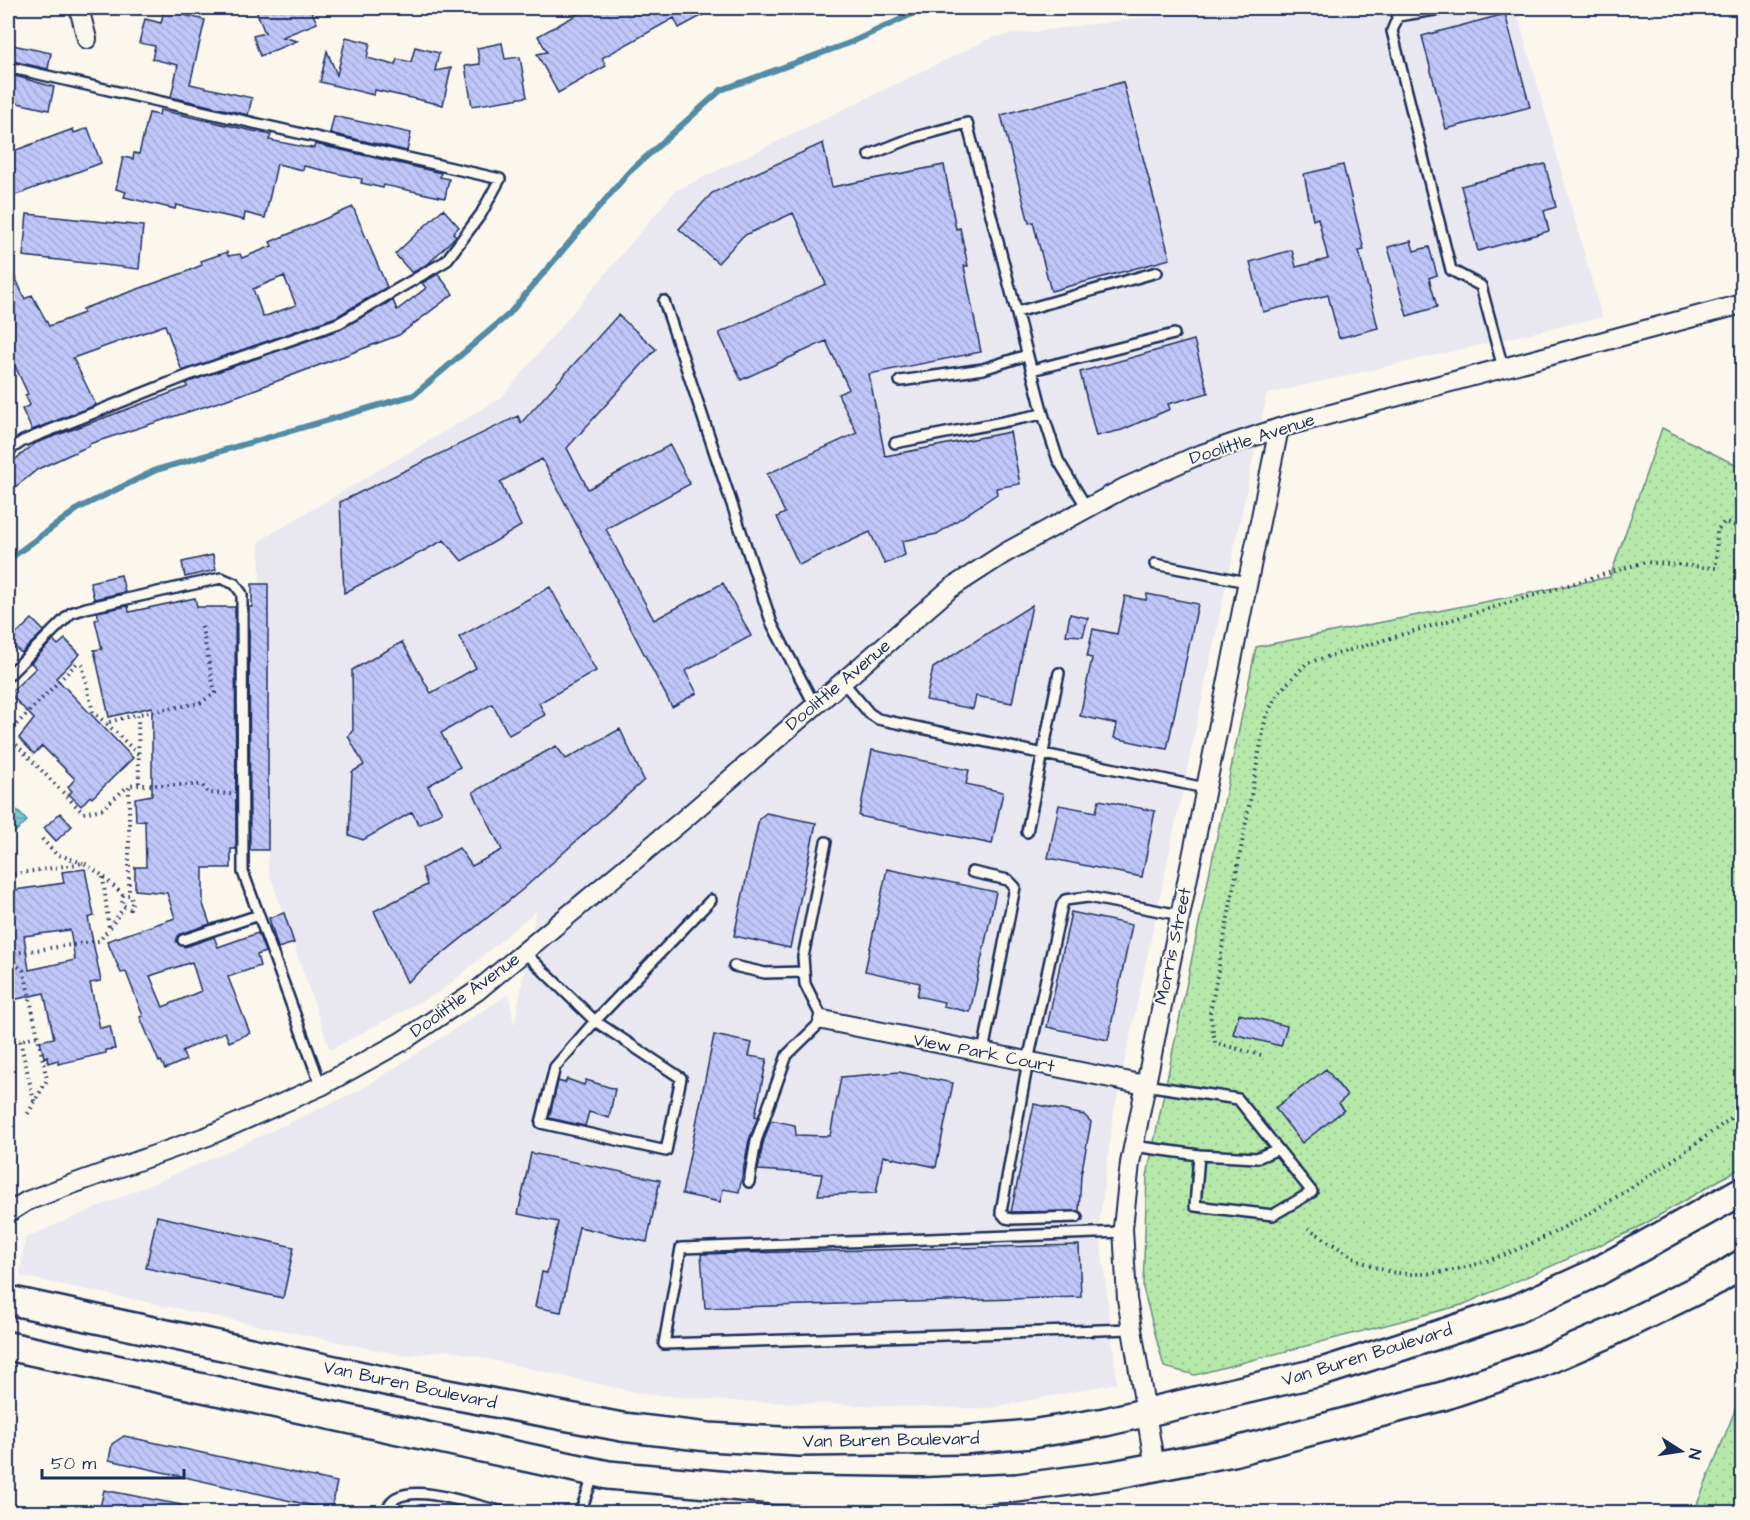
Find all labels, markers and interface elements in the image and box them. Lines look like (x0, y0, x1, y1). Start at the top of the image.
street label: Doolittle Avenue (1186, 407, 1318, 471)
street label: Doolittle Avenue (780, 633, 896, 736)
street label: Morris Street (1148, 884, 1198, 1007)
street label: Doolittle Avenue (405, 946, 525, 1043)
street label: View Park Court (911, 1027, 1058, 1079)
street label: Van Buren Boulevard (1279, 1317, 1455, 1393)
street label: Van Buren Boulevard (321, 1354, 499, 1416)
north arrow (1651, 1421, 1711, 1481)
street label: Van Buren Boulevard (802, 1426, 980, 1454)
scale bar (42, 1442, 184, 1480)
text: N (1683, 1447, 1706, 1461)
text: 50 m (51, 1451, 96, 1476)

